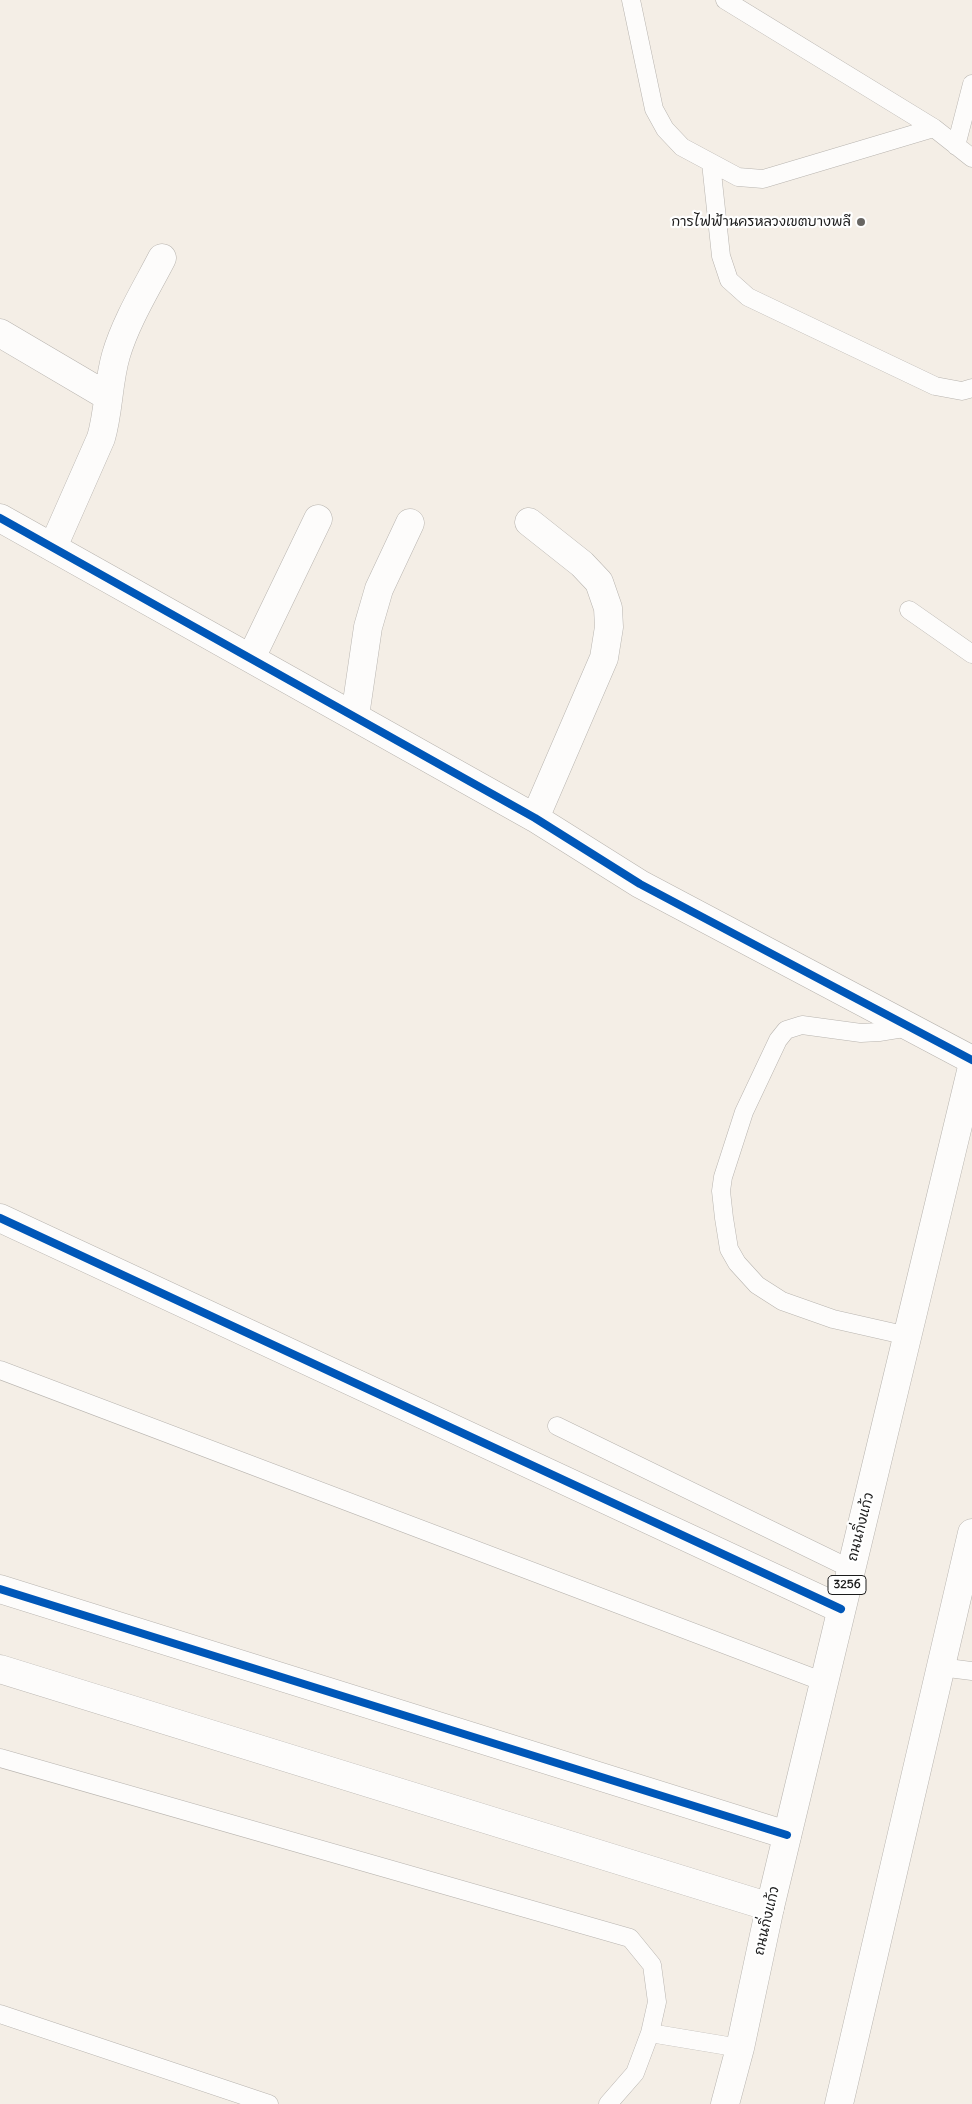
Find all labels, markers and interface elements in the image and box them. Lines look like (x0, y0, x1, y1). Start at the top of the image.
place label: การไฟฟ้านครหลวงเขตบางพลี (671, 214, 851, 230)
marker: การไฟฟ้านครหลวงเขตบางพลี (855, 216, 867, 228)
street label: ถนนกิ่งแก้ว (844, 1491, 878, 1563)
road number: 3256 (828, 1576, 866, 1594)
street label: ถนนกิ่งแก้ว (751, 1885, 783, 1957)

